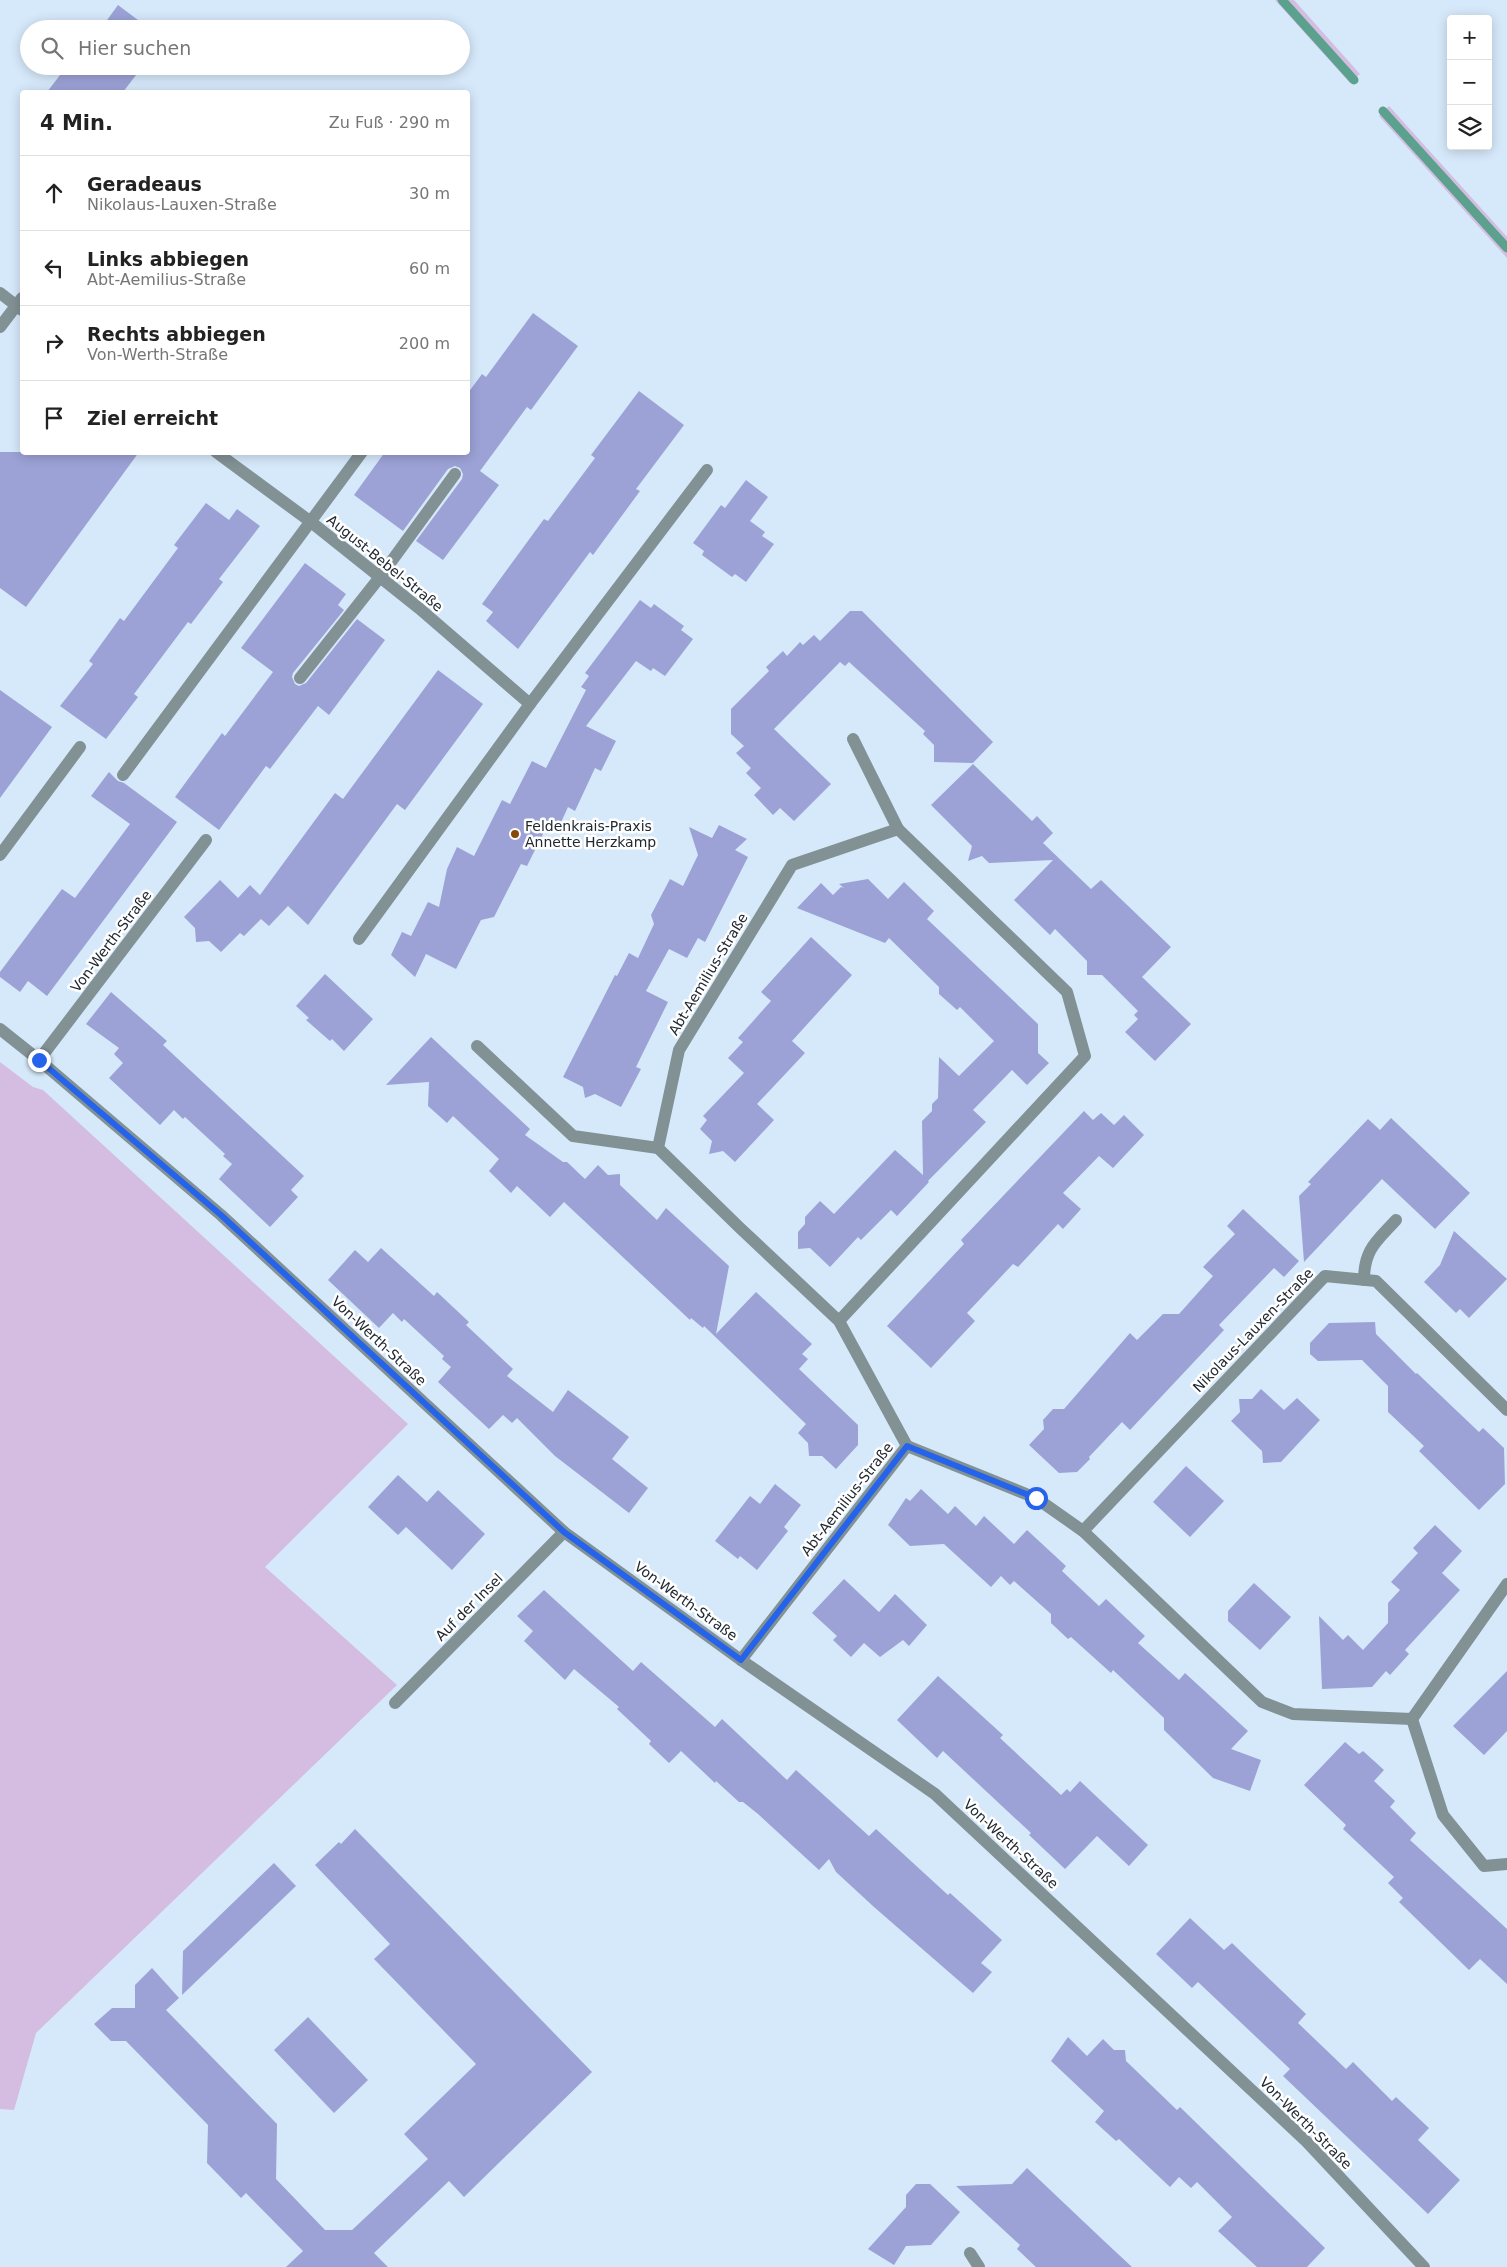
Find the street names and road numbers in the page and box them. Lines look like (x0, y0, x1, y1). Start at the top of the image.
street label: August-Bebel-Straße (324, 511, 446, 615)
street label: Von-Werth-Straße (67, 887, 155, 995)
street label: Abt-Aemilius-Straße (665, 910, 751, 1038)
street label: Nikolaus-Lauxen-Straße (1190, 1265, 1316, 1395)
street label: Von-Werth-Straße (328, 1293, 430, 1389)
street label: Abt-Aemilius-Straße (798, 1439, 896, 1559)
street label: Von-Werth-Straße (631, 1558, 741, 1644)
street label: Auf der Insel (432, 1570, 506, 1644)
street label: Von-Werth-Straße (960, 1796, 1062, 1892)
street label: Von-Werth-Straße (1257, 2074, 1355, 2172)

